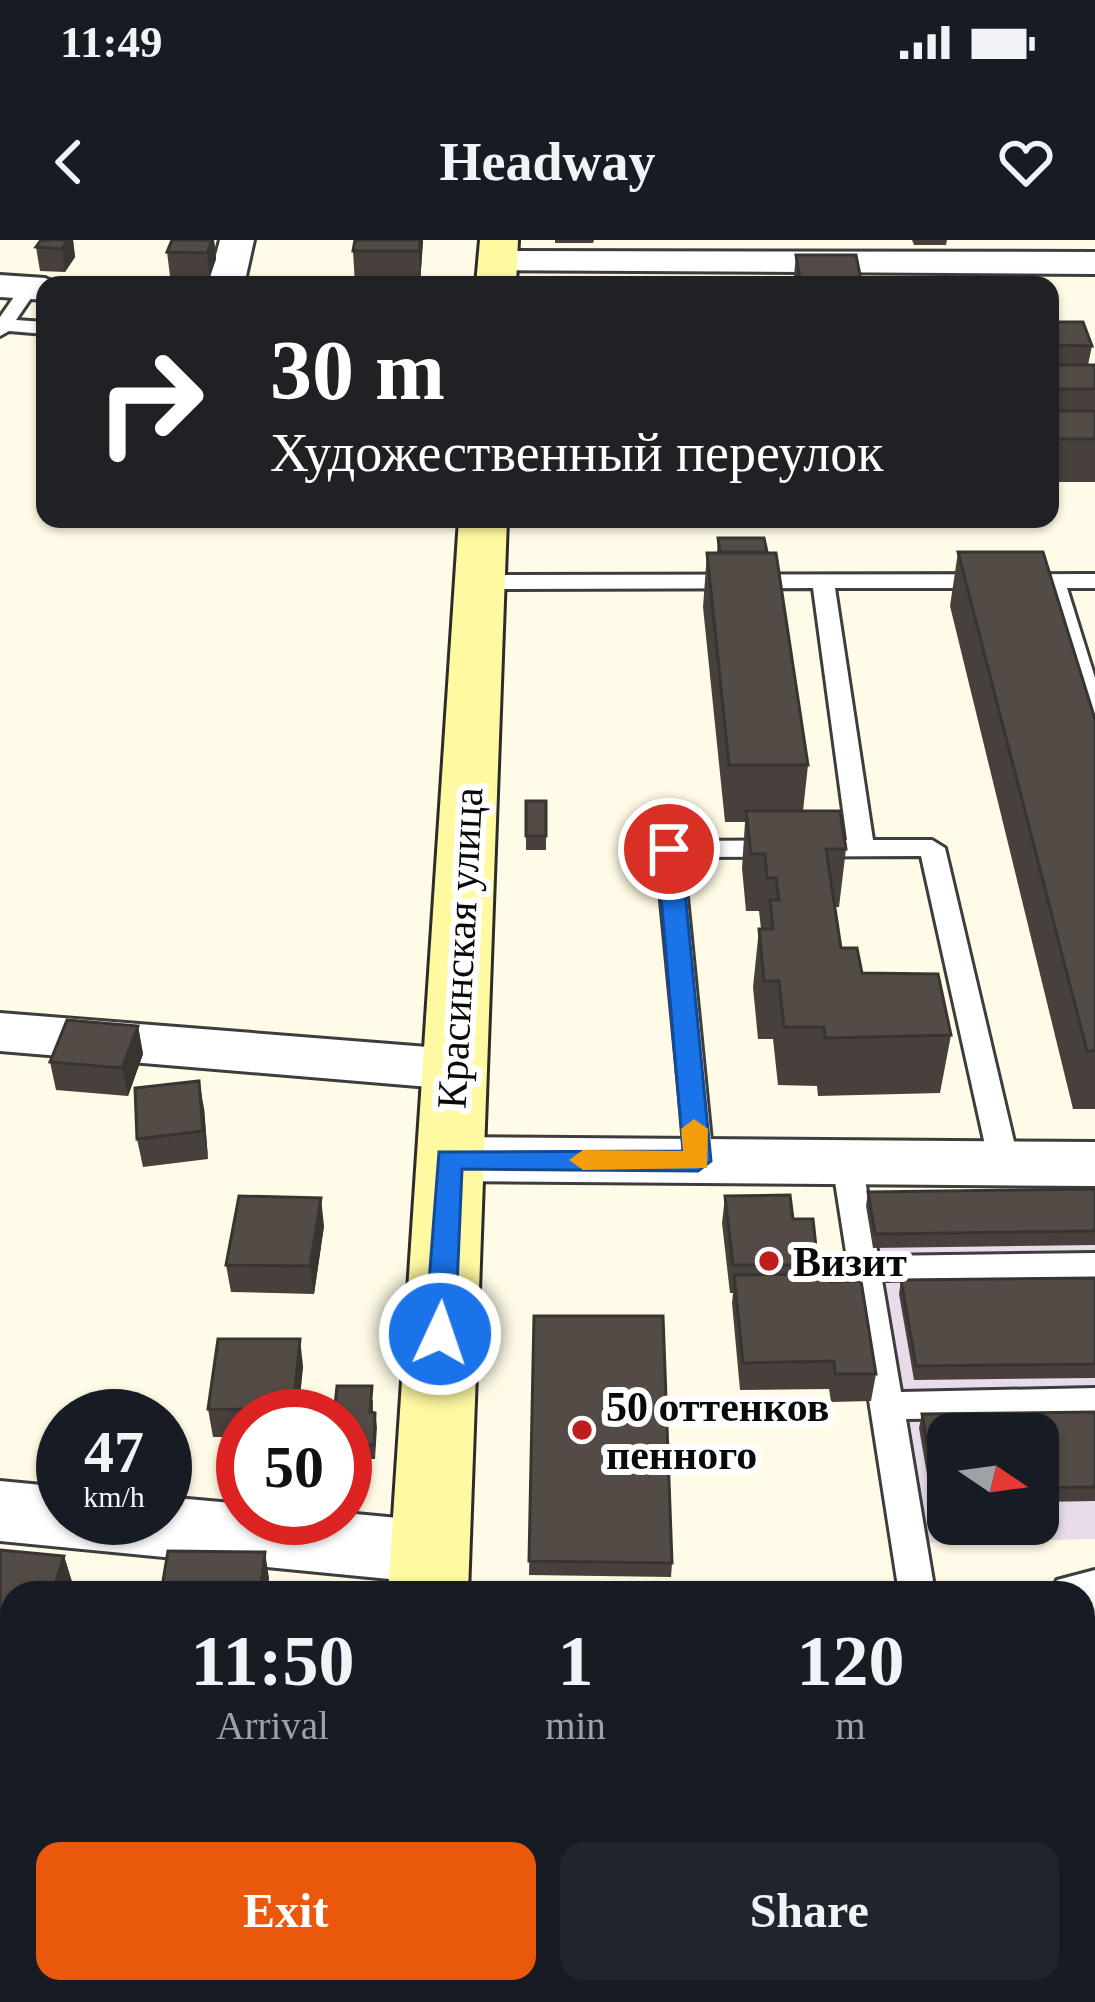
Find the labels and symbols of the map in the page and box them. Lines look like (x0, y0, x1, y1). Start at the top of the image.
street label: Красинская улица (429, 786, 491, 1110)
pin (618, 798, 720, 900)
place label: Визит (793, 1239, 907, 1285)
marker: Визит (756, 1248, 782, 1274)
position arrow (377, 1271, 503, 1397)
place label: 50 оттенков пенного (606, 1384, 829, 1478)
speed limit sign: 50 (216, 1389, 372, 1545)
north arrow (927, 1413, 1059, 1545)
marker: 50 оттенков пенного (569, 1417, 595, 1443)

